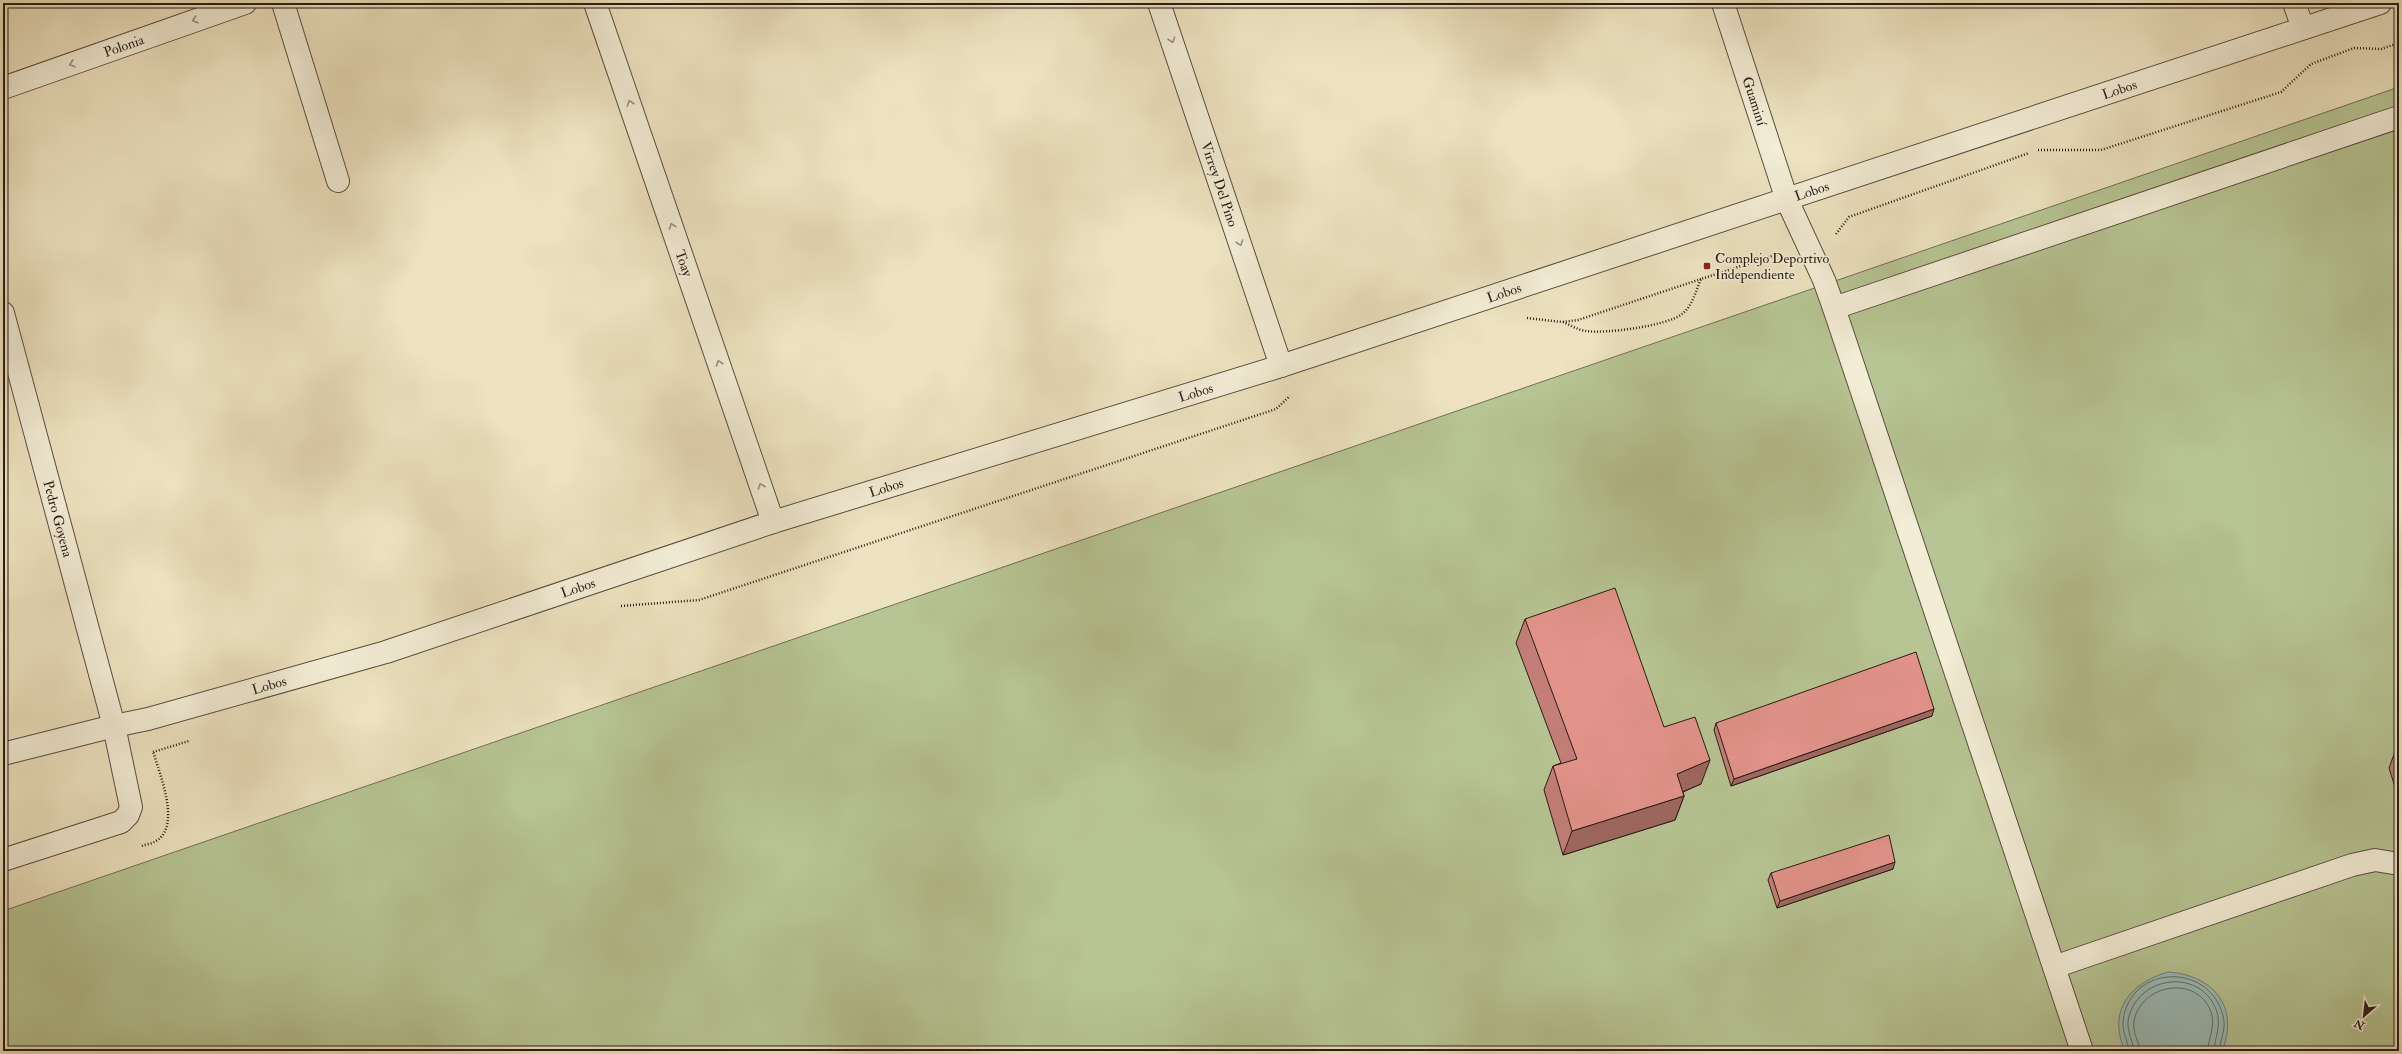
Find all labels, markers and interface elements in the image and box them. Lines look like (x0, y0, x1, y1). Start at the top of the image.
one-way arrow (191, 16, 198, 24)
street label: Polonia (102, 31, 147, 61)
one-way arrow (1167, 36, 1175, 43)
one-way arrow (69, 59, 76, 67)
street label: Guaminí (1738, 75, 1771, 129)
street label: Lobos (2100, 76, 2139, 103)
one-way arrow (626, 100, 634, 107)
street label: Virrey Del Pino (1197, 140, 1242, 229)
street label: Lobos (1792, 178, 1832, 205)
one-way arrow (668, 223, 677, 230)
one-way arrow (1235, 239, 1243, 246)
street label: Toay (671, 248, 696, 280)
place label: Complejo Deportivo Independiente (1715, 250, 1830, 284)
marker: Complejo Deportivo Independiente (1702, 261, 1712, 271)
street label: Lobos (1485, 279, 1524, 306)
one-way arrow (715, 359, 723, 366)
street label: Lobos (1177, 379, 1216, 406)
street label: Lobos (867, 474, 906, 501)
street label: Pedro Goyena (39, 479, 76, 559)
one-way arrow (757, 482, 765, 489)
street label: Lobos (559, 574, 598, 602)
street label: Lobos (250, 672, 289, 698)
north arrow (2344, 996, 2384, 1036)
text: N (2351, 1016, 2368, 1033)

